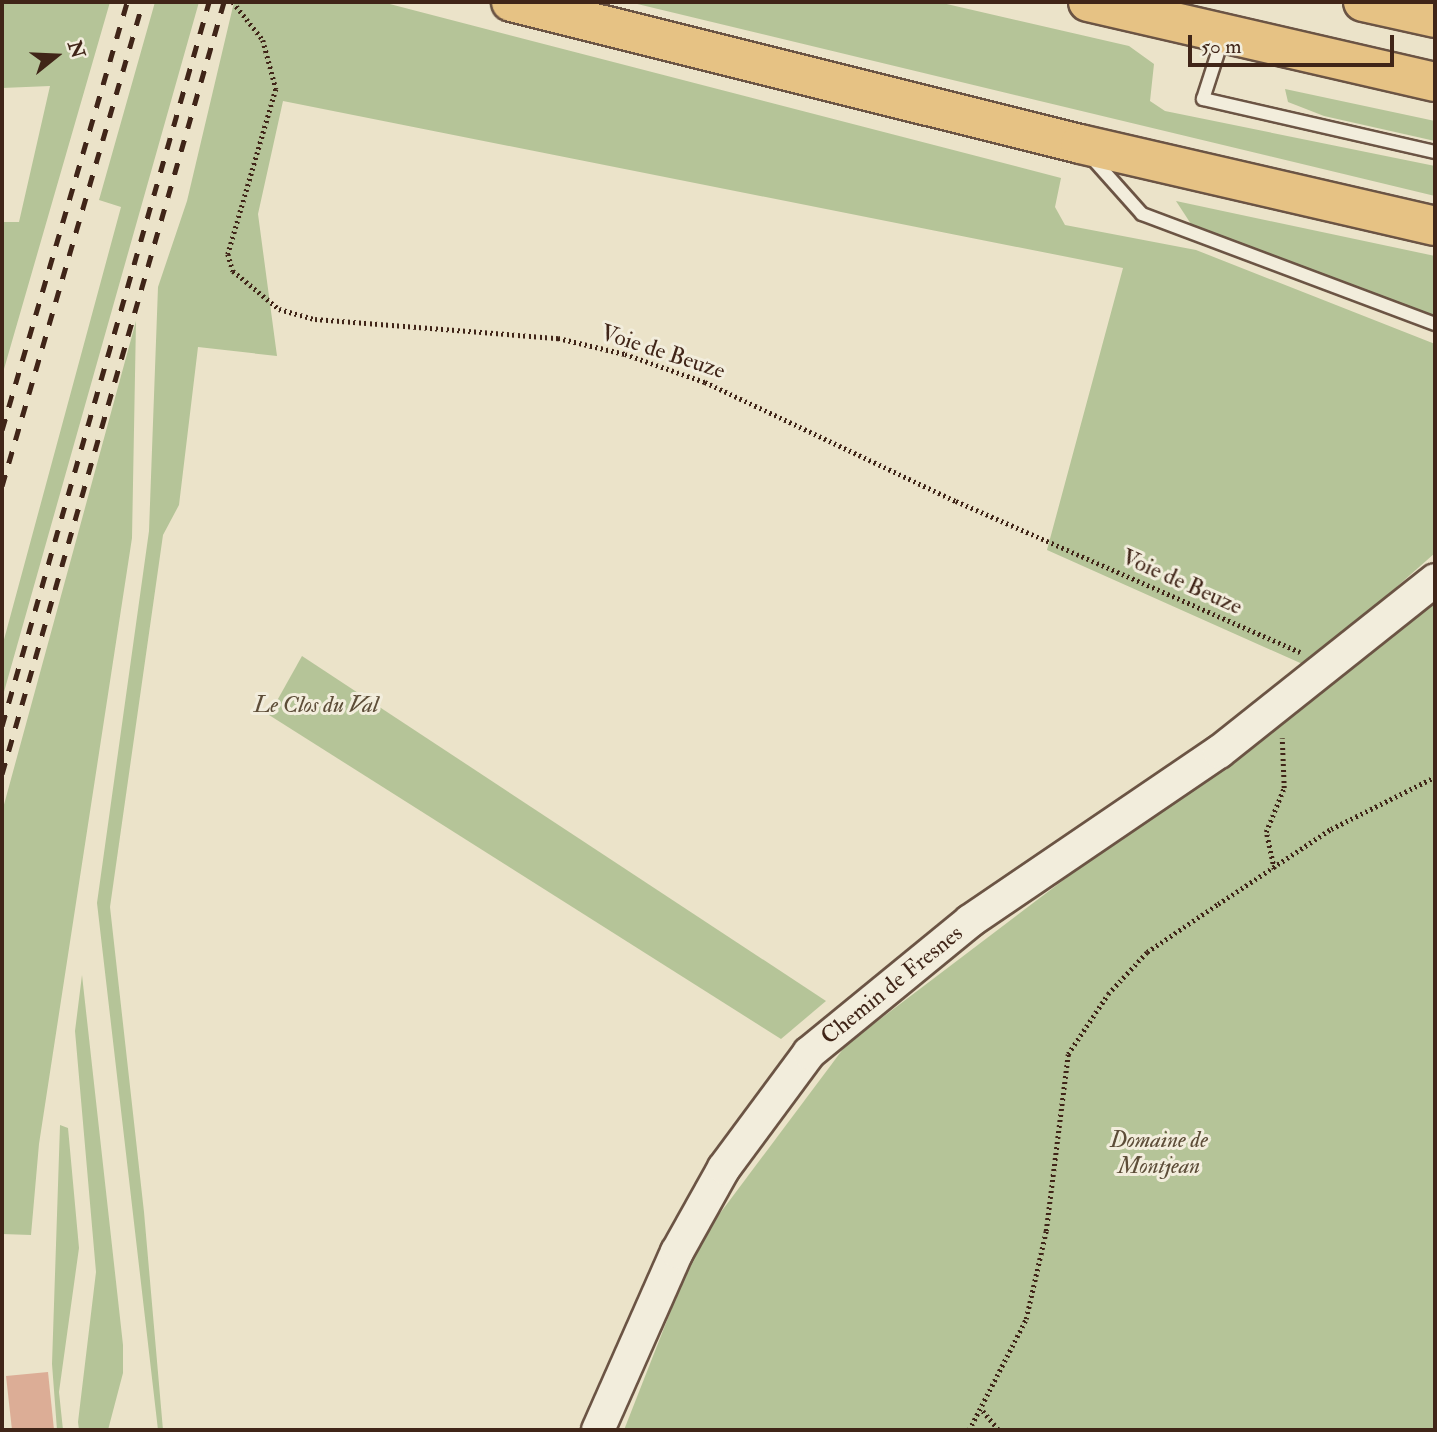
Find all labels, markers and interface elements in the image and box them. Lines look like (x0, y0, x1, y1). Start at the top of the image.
north arrow (21, 21, 91, 91)
scale bar (1192, 21, 1398, 65)
text: 50 m (1201, 33, 1242, 60)
text: N (62, 38, 90, 61)
street label: Voie de Beuze (597, 319, 729, 385)
street label: Voie de Beuze (1117, 543, 1247, 621)
park label: Le Clos du Val (254, 691, 378, 719)
street label: Chemin de Fresnes (816, 919, 968, 1051)
park label: Domaine de Montjean (1110, 1126, 1208, 1180)

